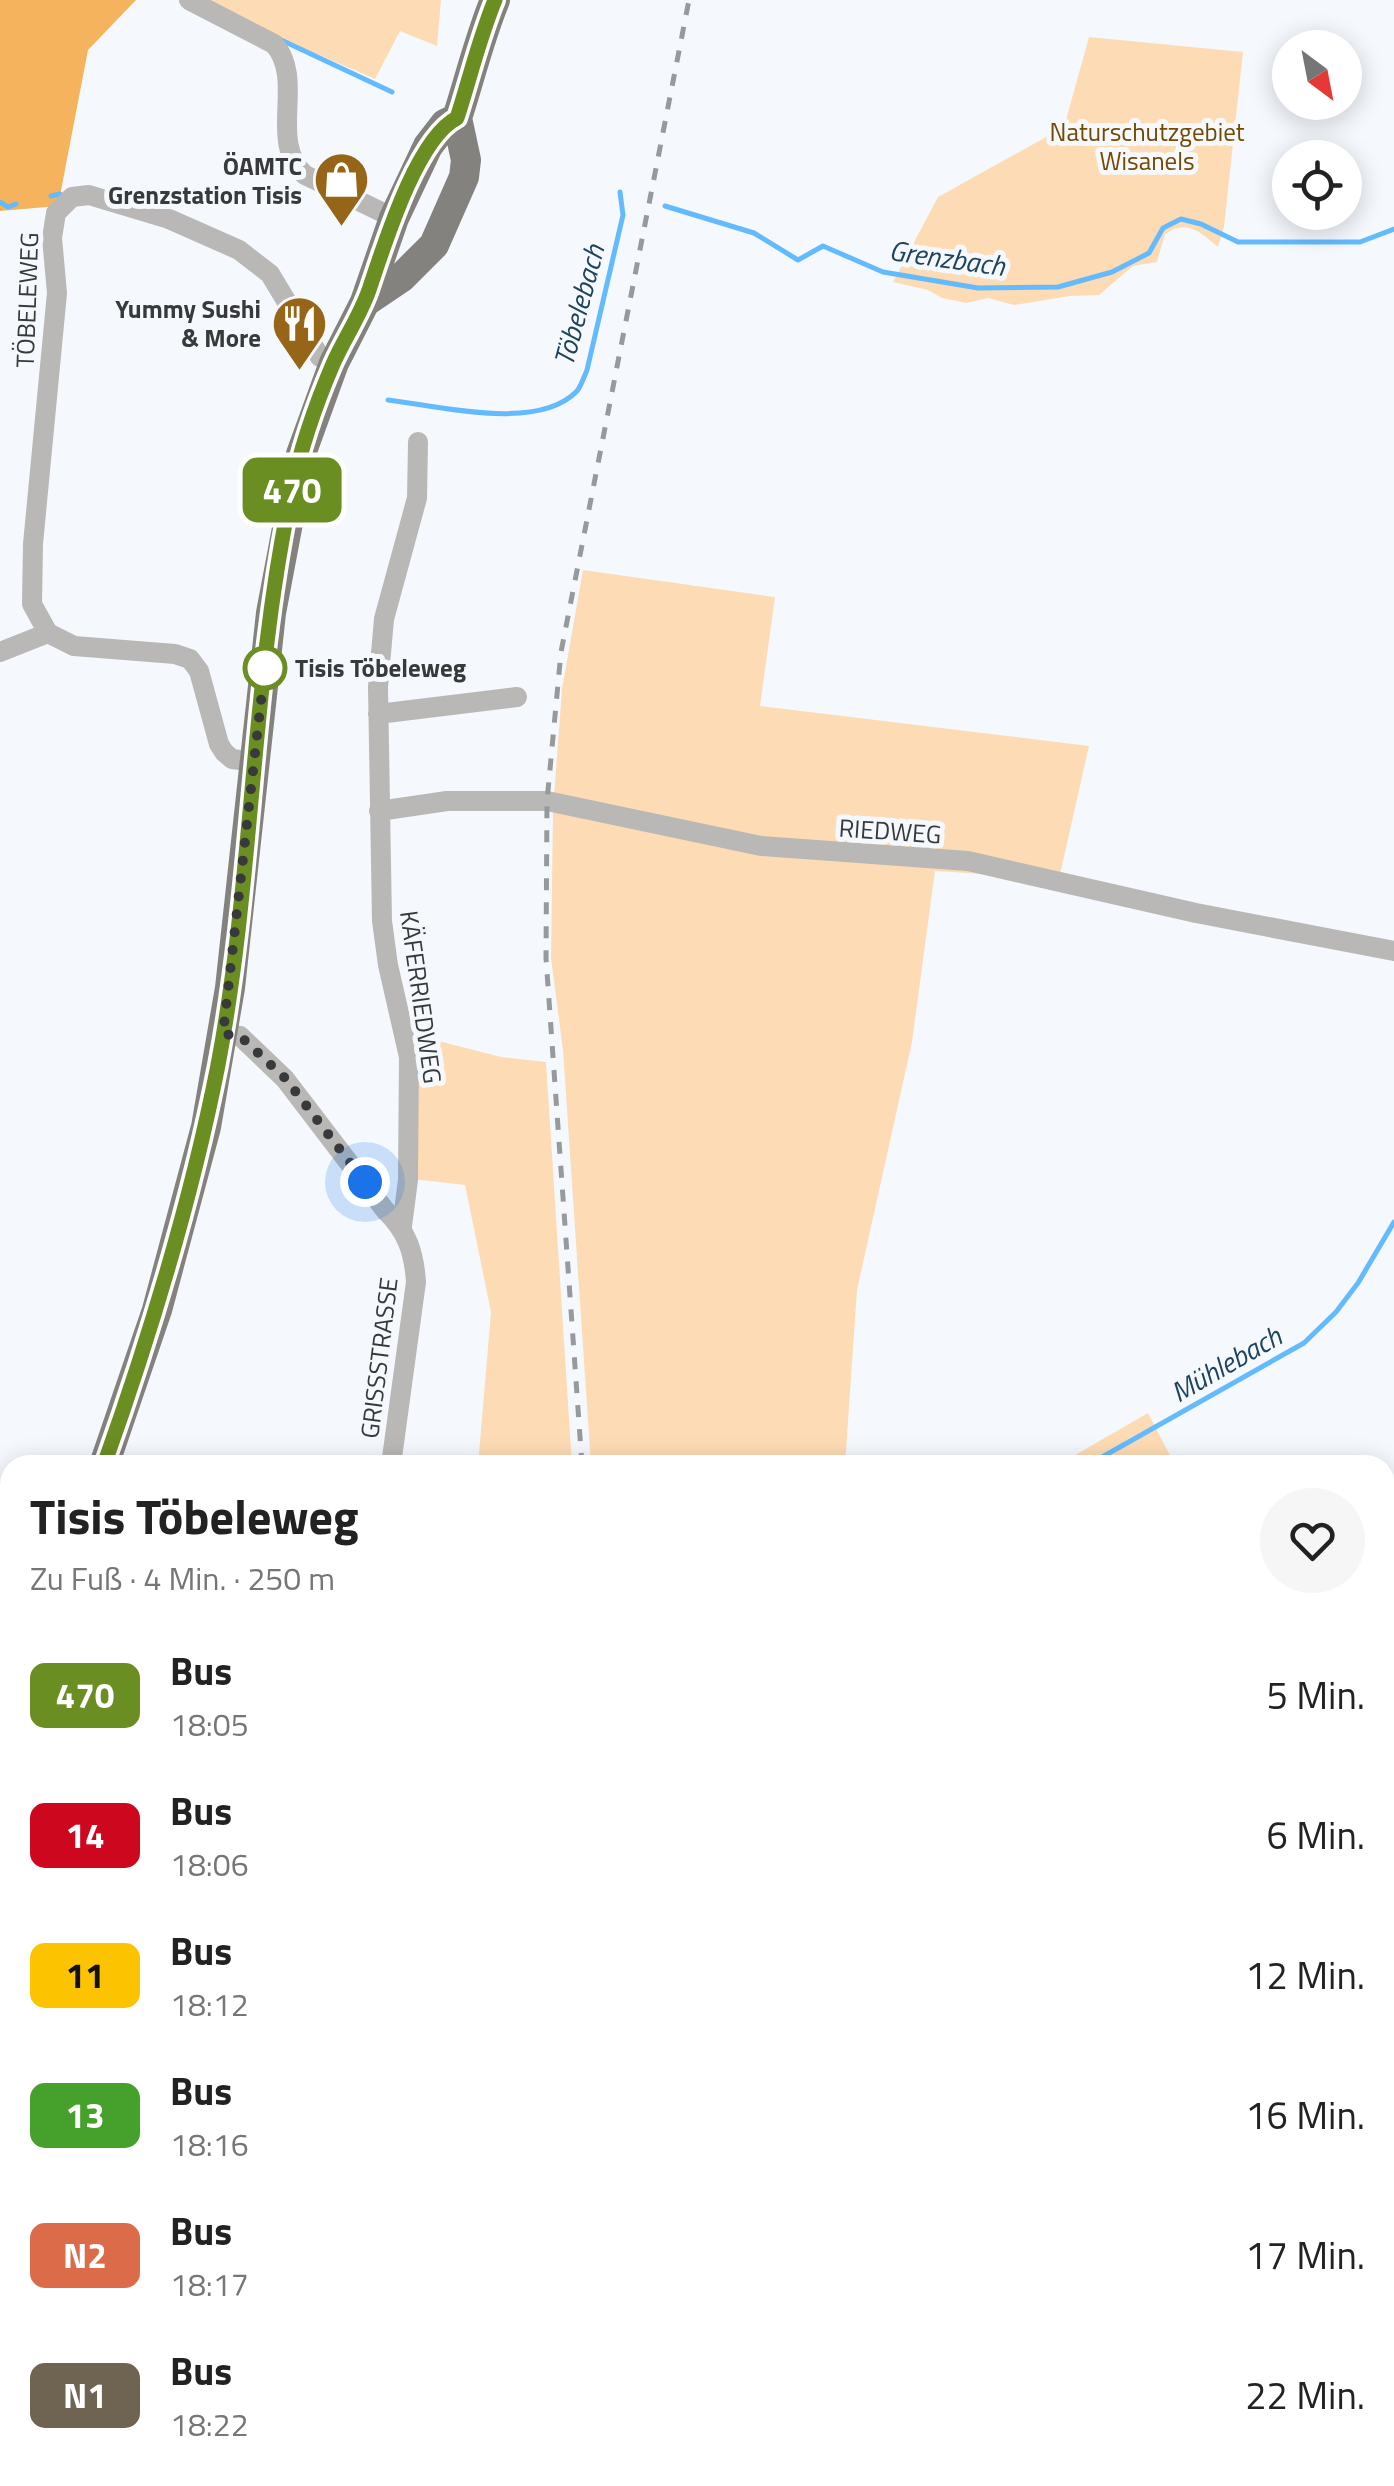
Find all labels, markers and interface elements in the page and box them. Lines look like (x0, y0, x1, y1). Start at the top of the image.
north arrow (1272, 30, 1362, 120)
map controls (1272, 30, 1362, 230)
park label: Naturschutzgebiet Wisanels (1050, 113, 1245, 180)
button: locate (1272, 140, 1362, 230)
place label: ÖAMTC Grenzstation Tisis (108, 147, 302, 214)
shop icon: ÖAMTC Grenzstation Tisis (311, 150, 371, 229)
water label: Grenzbach (886, 228, 1009, 287)
street label: TÖBELEWEG (6, 232, 48, 368)
water label: Töbelebach (542, 238, 616, 370)
place label: Yummy Sushi & More (115, 290, 261, 357)
restaurant icon: Yummy Sushi & More (270, 293, 330, 372)
line badge: 470 (234, 458, 350, 522)
text: 470 (263, 463, 321, 517)
marker: Tisis Töbeleweg (244, 647, 286, 689)
place label: Tisis Töbeleweg (295, 649, 466, 687)
street label: RIEDWEG (837, 808, 943, 854)
street label: KÄFERRIEDWEG (390, 908, 452, 1086)
your location (340, 1157, 390, 1207)
street label: GRISSSTRASSE (350, 1275, 408, 1441)
water label: Mühlebach (1162, 1314, 1290, 1413)
text: Tisis Töbeleweg (30, 1480, 359, 1553)
button: heart (1260, 1488, 1365, 1593)
text: Zu Fuß · 4 Min. · 250 m (30, 1554, 335, 1602)
text: Bus (170, 1642, 232, 1700)
text: 5 Min. (1267, 1666, 1365, 1724)
text: 470 (56, 1668, 114, 1722)
text: 18:05 (170, 1700, 249, 1748)
text: Bus (170, 1782, 232, 1840)
text: 6 Min. (1267, 1806, 1365, 1864)
text: 14 (65, 1808, 105, 1862)
text: 18:06 (170, 1840, 249, 1888)
text: Bus (170, 1922, 232, 1980)
text: 12 Min. (1245, 1946, 1365, 2004)
text: 11 (65, 1948, 105, 2002)
text: 18:12 (170, 1980, 249, 2028)
text: Bus (170, 2062, 232, 2120)
text: 16 Min. (1245, 2086, 1365, 2144)
text: 13 (65, 2088, 105, 2142)
text: 18:16 (170, 2120, 249, 2168)
text: Bus (170, 2202, 232, 2260)
text: 17 Min. (1245, 2226, 1365, 2284)
text: N2 (63, 2228, 107, 2282)
text: 18:17 (170, 2260, 249, 2308)
text: Bus (170, 2342, 232, 2400)
text: 22 Min. (1245, 2366, 1365, 2424)
text: N1 (63, 2368, 107, 2422)
text: 18:22 (170, 2400, 249, 2448)

